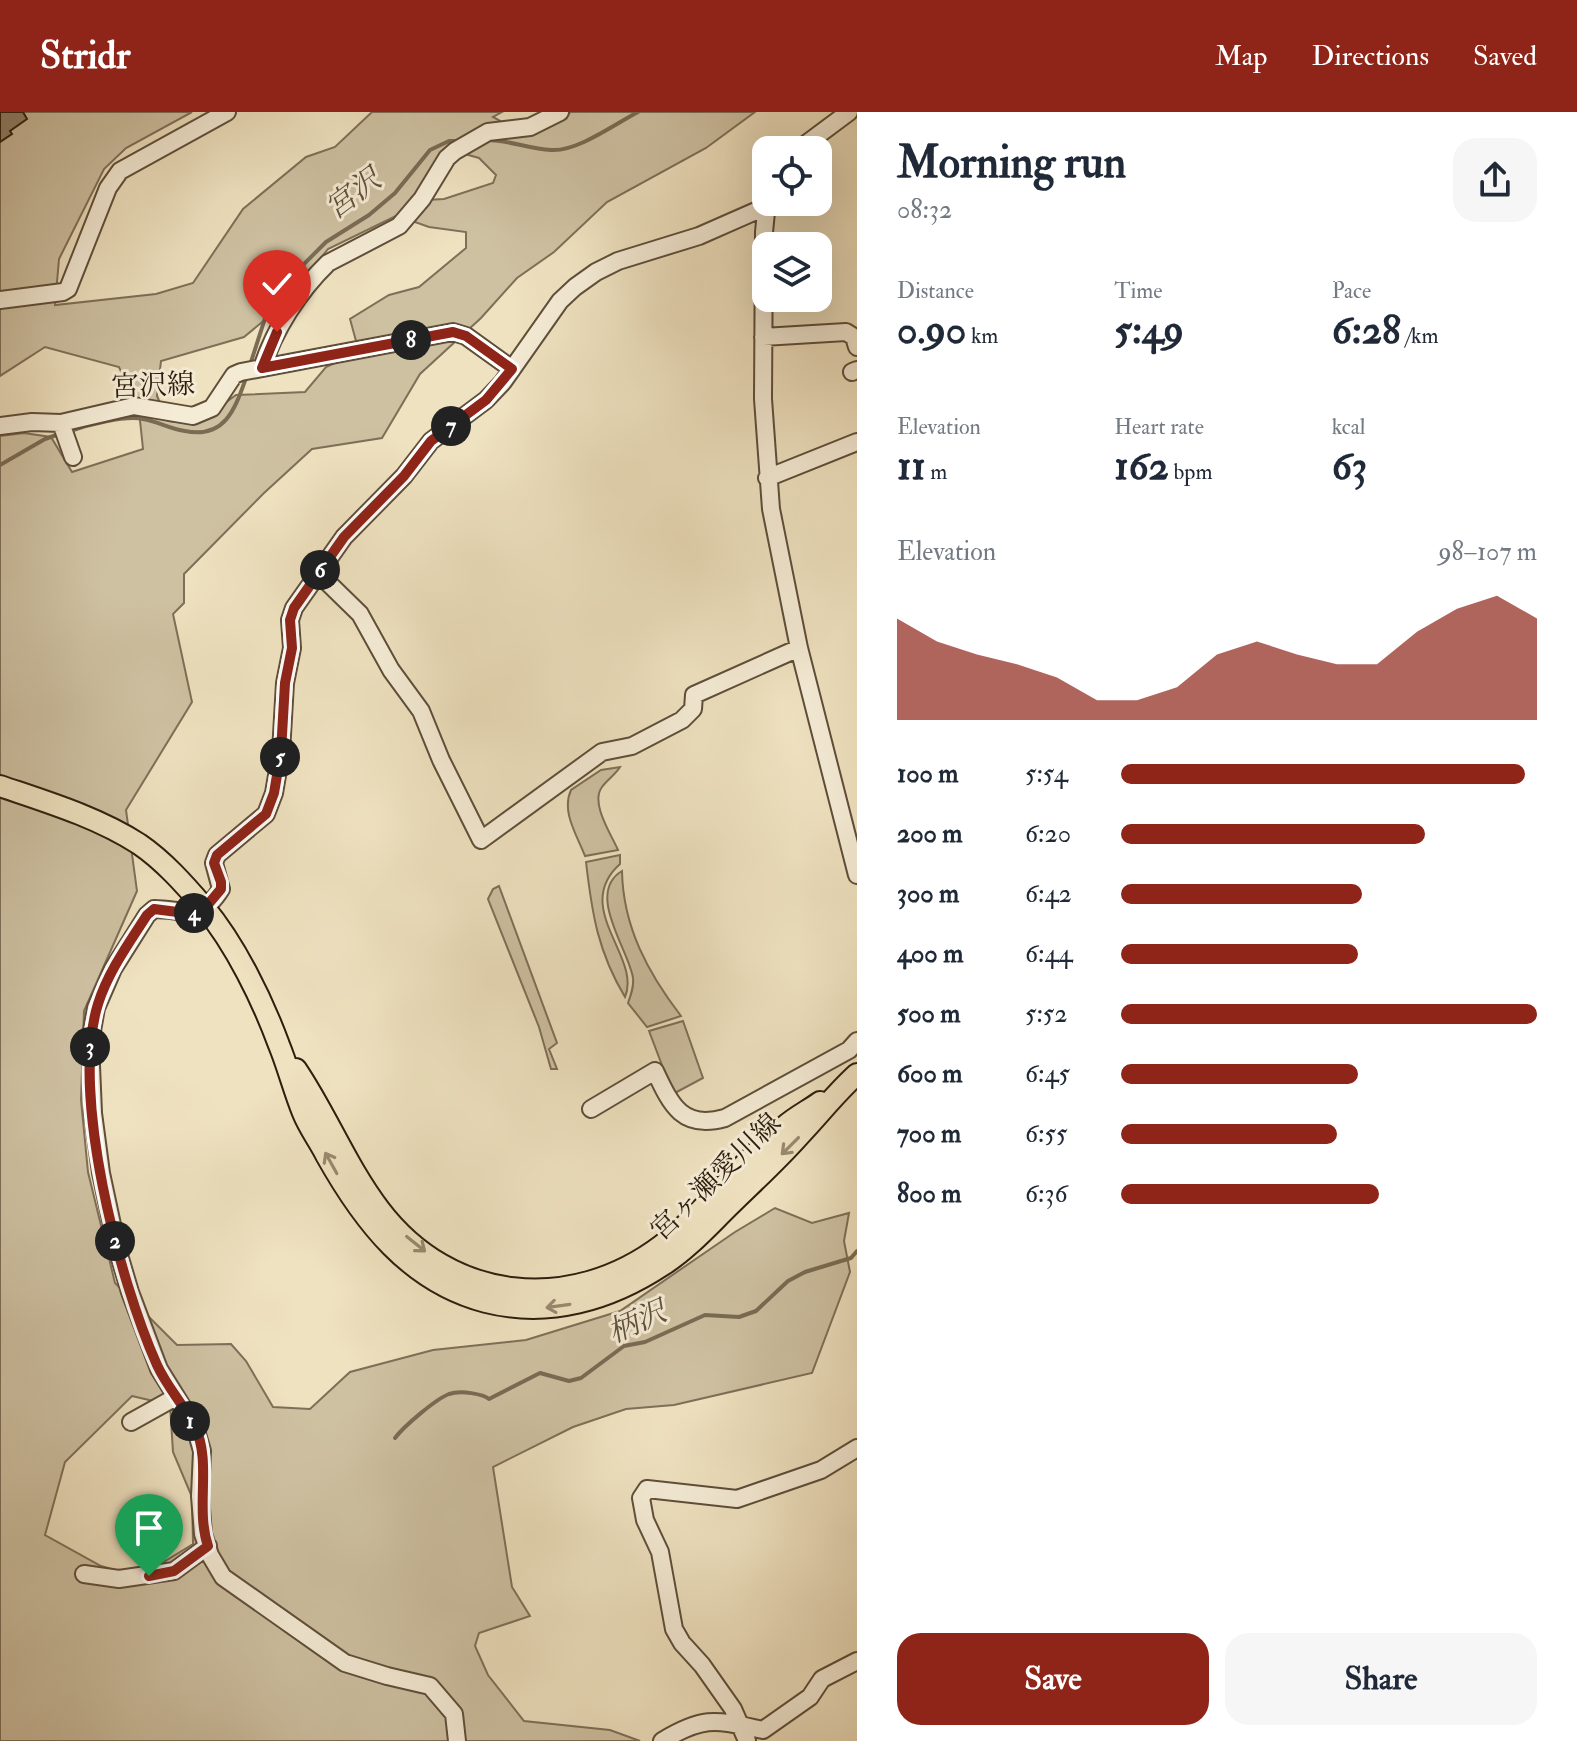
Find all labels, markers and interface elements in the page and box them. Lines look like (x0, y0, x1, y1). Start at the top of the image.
text: Stridr (40, 32, 130, 80)
text: Map (1215, 39, 1268, 74)
text: Directions (1312, 39, 1429, 74)
text: Saved (1473, 39, 1537, 74)
map controls (752, 136, 832, 312)
button: locate (752, 136, 832, 216)
text: Morning run (897, 136, 1126, 191)
button: share (1453, 138, 1537, 222)
water label: 宮沢 (318, 159, 391, 227)
text: 08:32 (897, 194, 952, 226)
button: layers (752, 232, 832, 312)
pin (243, 250, 311, 332)
icon: check (255, 262, 299, 306)
text: Distance (897, 277, 974, 305)
text: Time (1114, 277, 1162, 305)
text: Pace (1332, 277, 1371, 305)
text: 0.90 (897, 305, 966, 356)
text: 5:49 (1114, 305, 1184, 356)
text: 6:28 (1332, 305, 1401, 356)
pin: 8 (391, 320, 431, 360)
text: km (966, 322, 998, 350)
text: /km (1401, 322, 1439, 350)
text: 8 (406, 326, 416, 354)
street label: 宮沢線 (110, 367, 196, 405)
pin: 7 (431, 406, 471, 446)
text: 7 (446, 412, 456, 440)
text: Elevation (897, 413, 981, 441)
text: Heart rate (1114, 413, 1204, 441)
text: kcal (1332, 413, 1365, 441)
text: 11 (897, 441, 926, 492)
text: 162 (1114, 441, 1169, 492)
text: 63 (1332, 441, 1367, 492)
text: m (926, 458, 947, 486)
text: bpm (1169, 458, 1212, 486)
text: Elevation (897, 536, 996, 568)
text: 98–107 m (1438, 536, 1537, 568)
pin: 6 (300, 550, 340, 590)
text: 6 (314, 556, 326, 584)
pin: 5 (260, 737, 300, 777)
text: 5 (275, 743, 285, 771)
text: 100 m (897, 758, 958, 790)
text: 5:54 (1025, 758, 1068, 790)
text: 200 m (897, 818, 962, 850)
text: 6:20 (1025, 818, 1071, 850)
text: 300 m (897, 878, 959, 910)
text: 6:42 (1025, 878, 1072, 910)
pin: 4 (174, 893, 214, 933)
text: 4 (188, 899, 200, 927)
text: 400 m (897, 938, 963, 970)
text: 6:44 (1025, 938, 1073, 970)
text: 500 m (897, 998, 961, 1030)
text: 5:52 (1025, 998, 1067, 1030)
pin: 3 (70, 1027, 110, 1067)
text: 3 (86, 1033, 94, 1061)
text: 600 m (897, 1058, 962, 1090)
text: 6:45 (1025, 1058, 1070, 1090)
street label: 宮ヶ瀬愛川線 (643, 1106, 789, 1248)
text: 700 m (897, 1118, 961, 1150)
text: 6:55 (1025, 1118, 1067, 1150)
one-way arrow (781, 1136, 800, 1155)
one-way arrow (322, 1152, 338, 1175)
text: 800 m (897, 1178, 962, 1210)
text: 6:36 (1025, 1178, 1068, 1210)
pin: 2 (95, 1221, 135, 1261)
text: 2 (109, 1227, 121, 1255)
one-way arrow (405, 1235, 425, 1253)
water label: 柄沢 (602, 1291, 676, 1351)
one-way arrow (546, 1299, 571, 1314)
pin: 1 (170, 1401, 210, 1441)
text: 1 (186, 1407, 194, 1435)
pin (115, 1494, 183, 1576)
icon: arrive (127, 1506, 171, 1550)
button: Save (897, 1633, 1209, 1725)
button: Share (1225, 1633, 1537, 1725)

